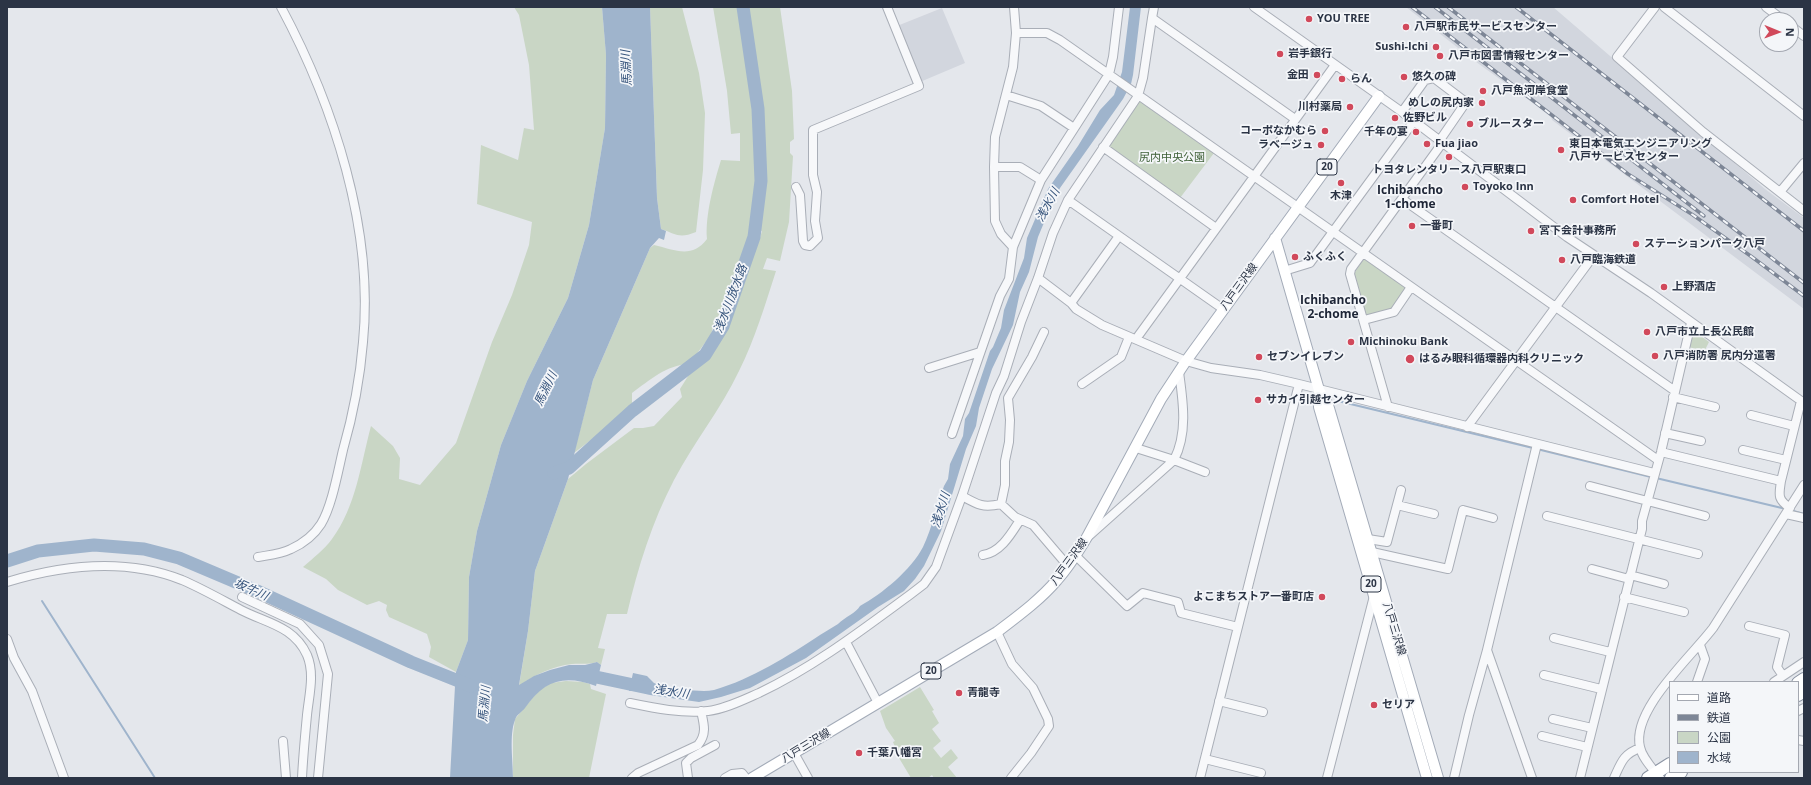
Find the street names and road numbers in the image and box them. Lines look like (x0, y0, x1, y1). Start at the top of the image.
road number: 20 (1317, 159, 1337, 175)
street label: 八戸三沢線 (1217, 261, 1261, 313)
street label: 八戸三沢線 (1047, 536, 1091, 588)
road number: 20 (1361, 576, 1381, 592)
street label: 八戸三沢線 (1380, 601, 1408, 657)
road number: 20 (921, 663, 941, 679)
street label: 八戸三沢線 (779, 726, 833, 766)

